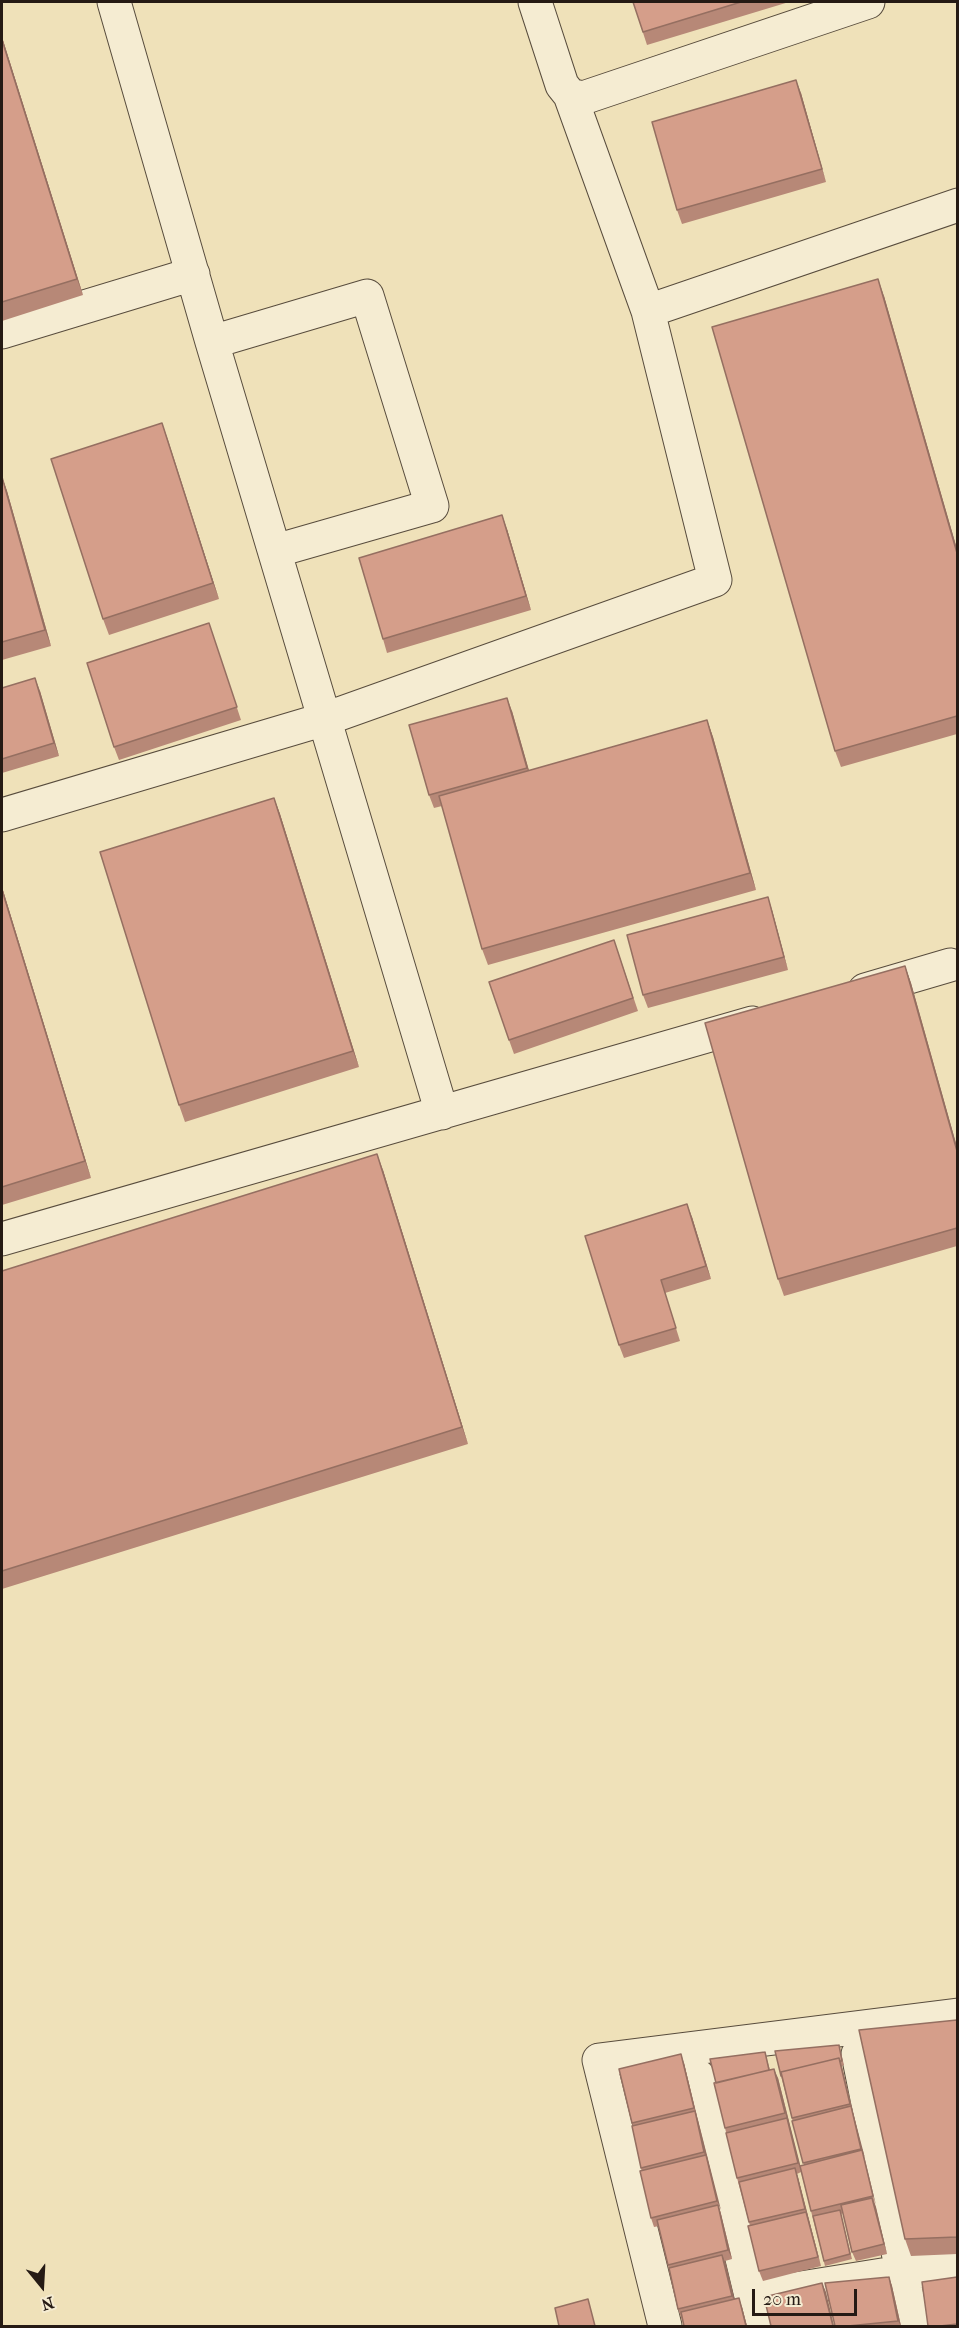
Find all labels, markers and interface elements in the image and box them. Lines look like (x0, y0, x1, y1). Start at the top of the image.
north arrow (12, 2256, 72, 2316)
scale bar (755, 2277, 860, 2315)
text: 20 m (763, 2289, 801, 2310)
text: N (39, 2293, 56, 2315)

